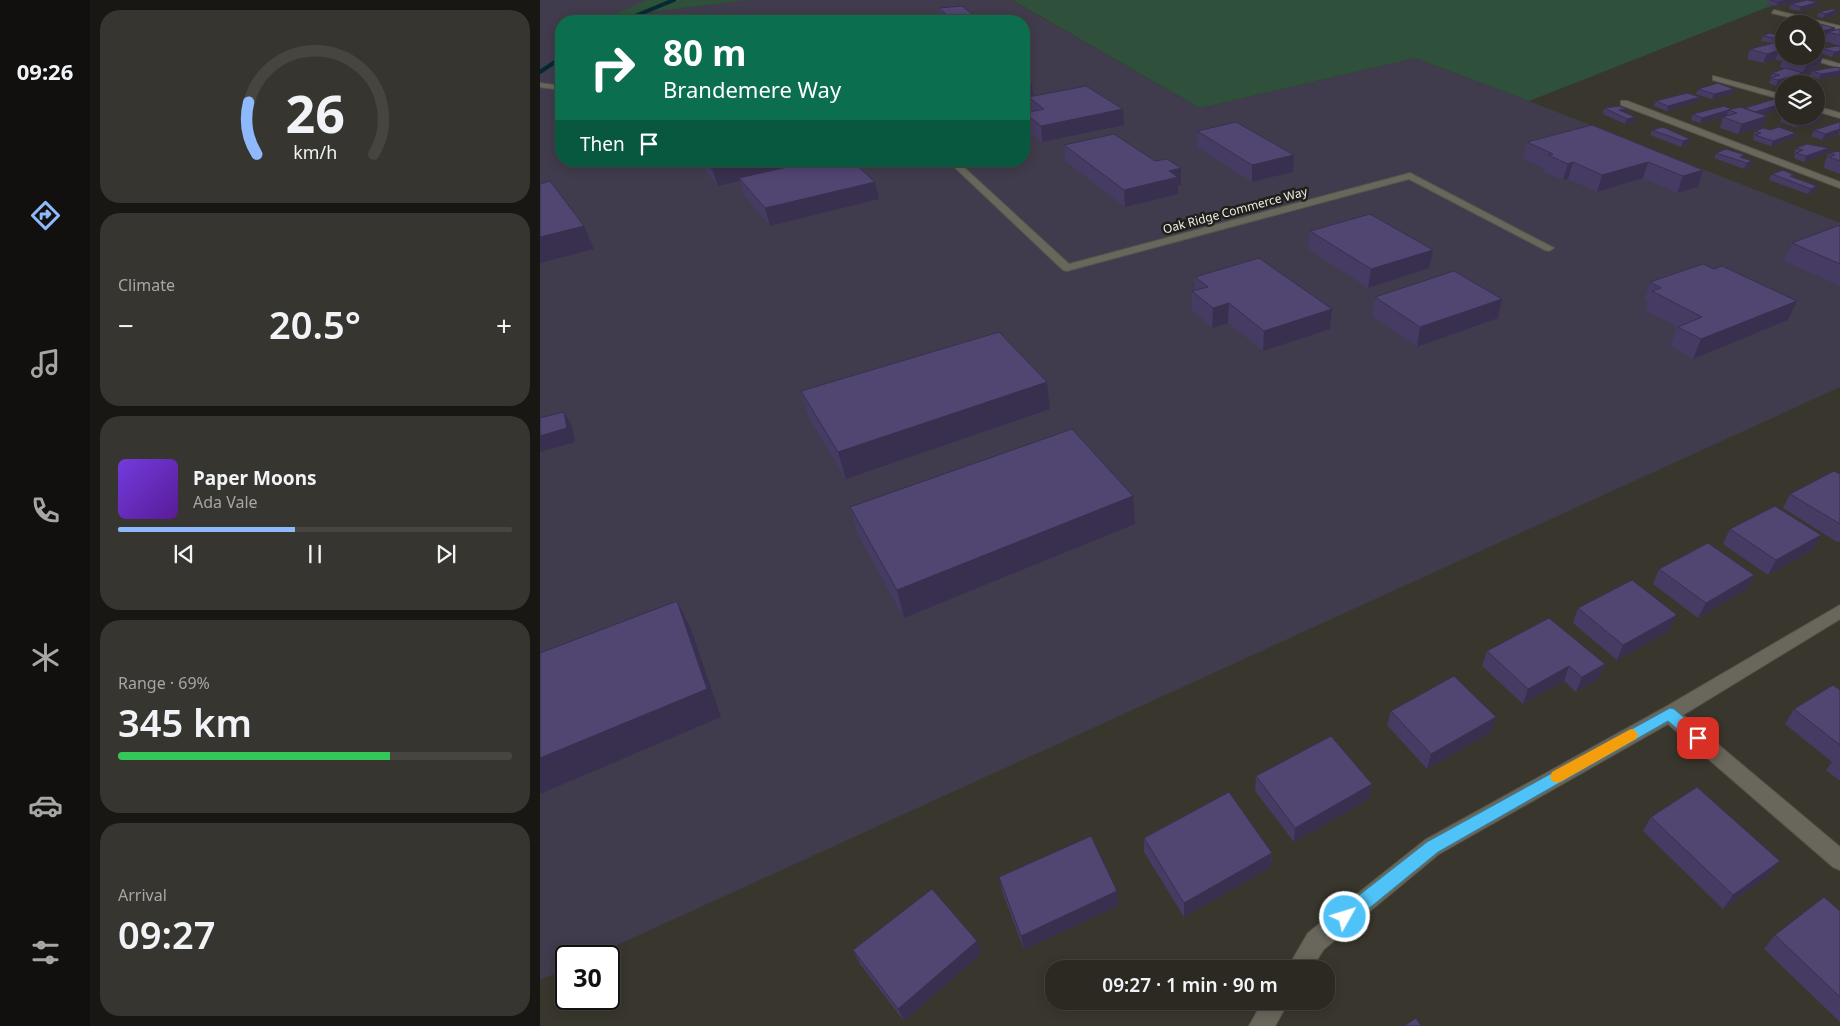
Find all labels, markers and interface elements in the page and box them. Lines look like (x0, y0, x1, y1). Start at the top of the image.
map controls (1775, 15, 1825, 125)
button: search (1775, 15, 1825, 65)
text: 80 m (663, 29, 746, 76)
icon: right (580, 35, 645, 100)
text: 09:26 (17, 56, 73, 86)
text: Brandemere Way (663, 74, 841, 104)
button: layers (1775, 75, 1825, 125)
text: 26 (285, 77, 345, 148)
icon: arrive (635, 130, 663, 158)
text: Then (580, 131, 625, 157)
text: km/h (293, 140, 337, 164)
street label: Oak Ridge Commerce Way (1161, 182, 1310, 237)
icon: directions (28, 198, 63, 233)
text: Climate (118, 274, 175, 296)
text: 20.5° (269, 298, 361, 350)
text: − (118, 306, 134, 344)
text: + (496, 306, 512, 344)
icon: music (28, 346, 63, 381)
text: Paper Moons (193, 465, 317, 491)
text: Ada Vale (193, 491, 258, 513)
icon: phone (28, 493, 63, 528)
icon: previous (170, 540, 198, 568)
icon: pause (301, 540, 329, 568)
icon: next (432, 540, 460, 568)
icon: climate (28, 640, 63, 675)
text: Range · 69% (118, 672, 210, 694)
text: 345 km (118, 696, 252, 748)
pin (1677, 717, 1719, 759)
icon: arrive (1684, 724, 1712, 752)
icon: car (28, 788, 63, 823)
text: Arrival (118, 884, 167, 906)
position arrow (1318, 890, 1370, 942)
text: 09:27 (118, 908, 215, 960)
icon: filters (28, 935, 63, 970)
speed limit sign: 30 (555, 945, 620, 1010)
text: 09:27 · 1 min · 90 m (1102, 972, 1278, 998)

